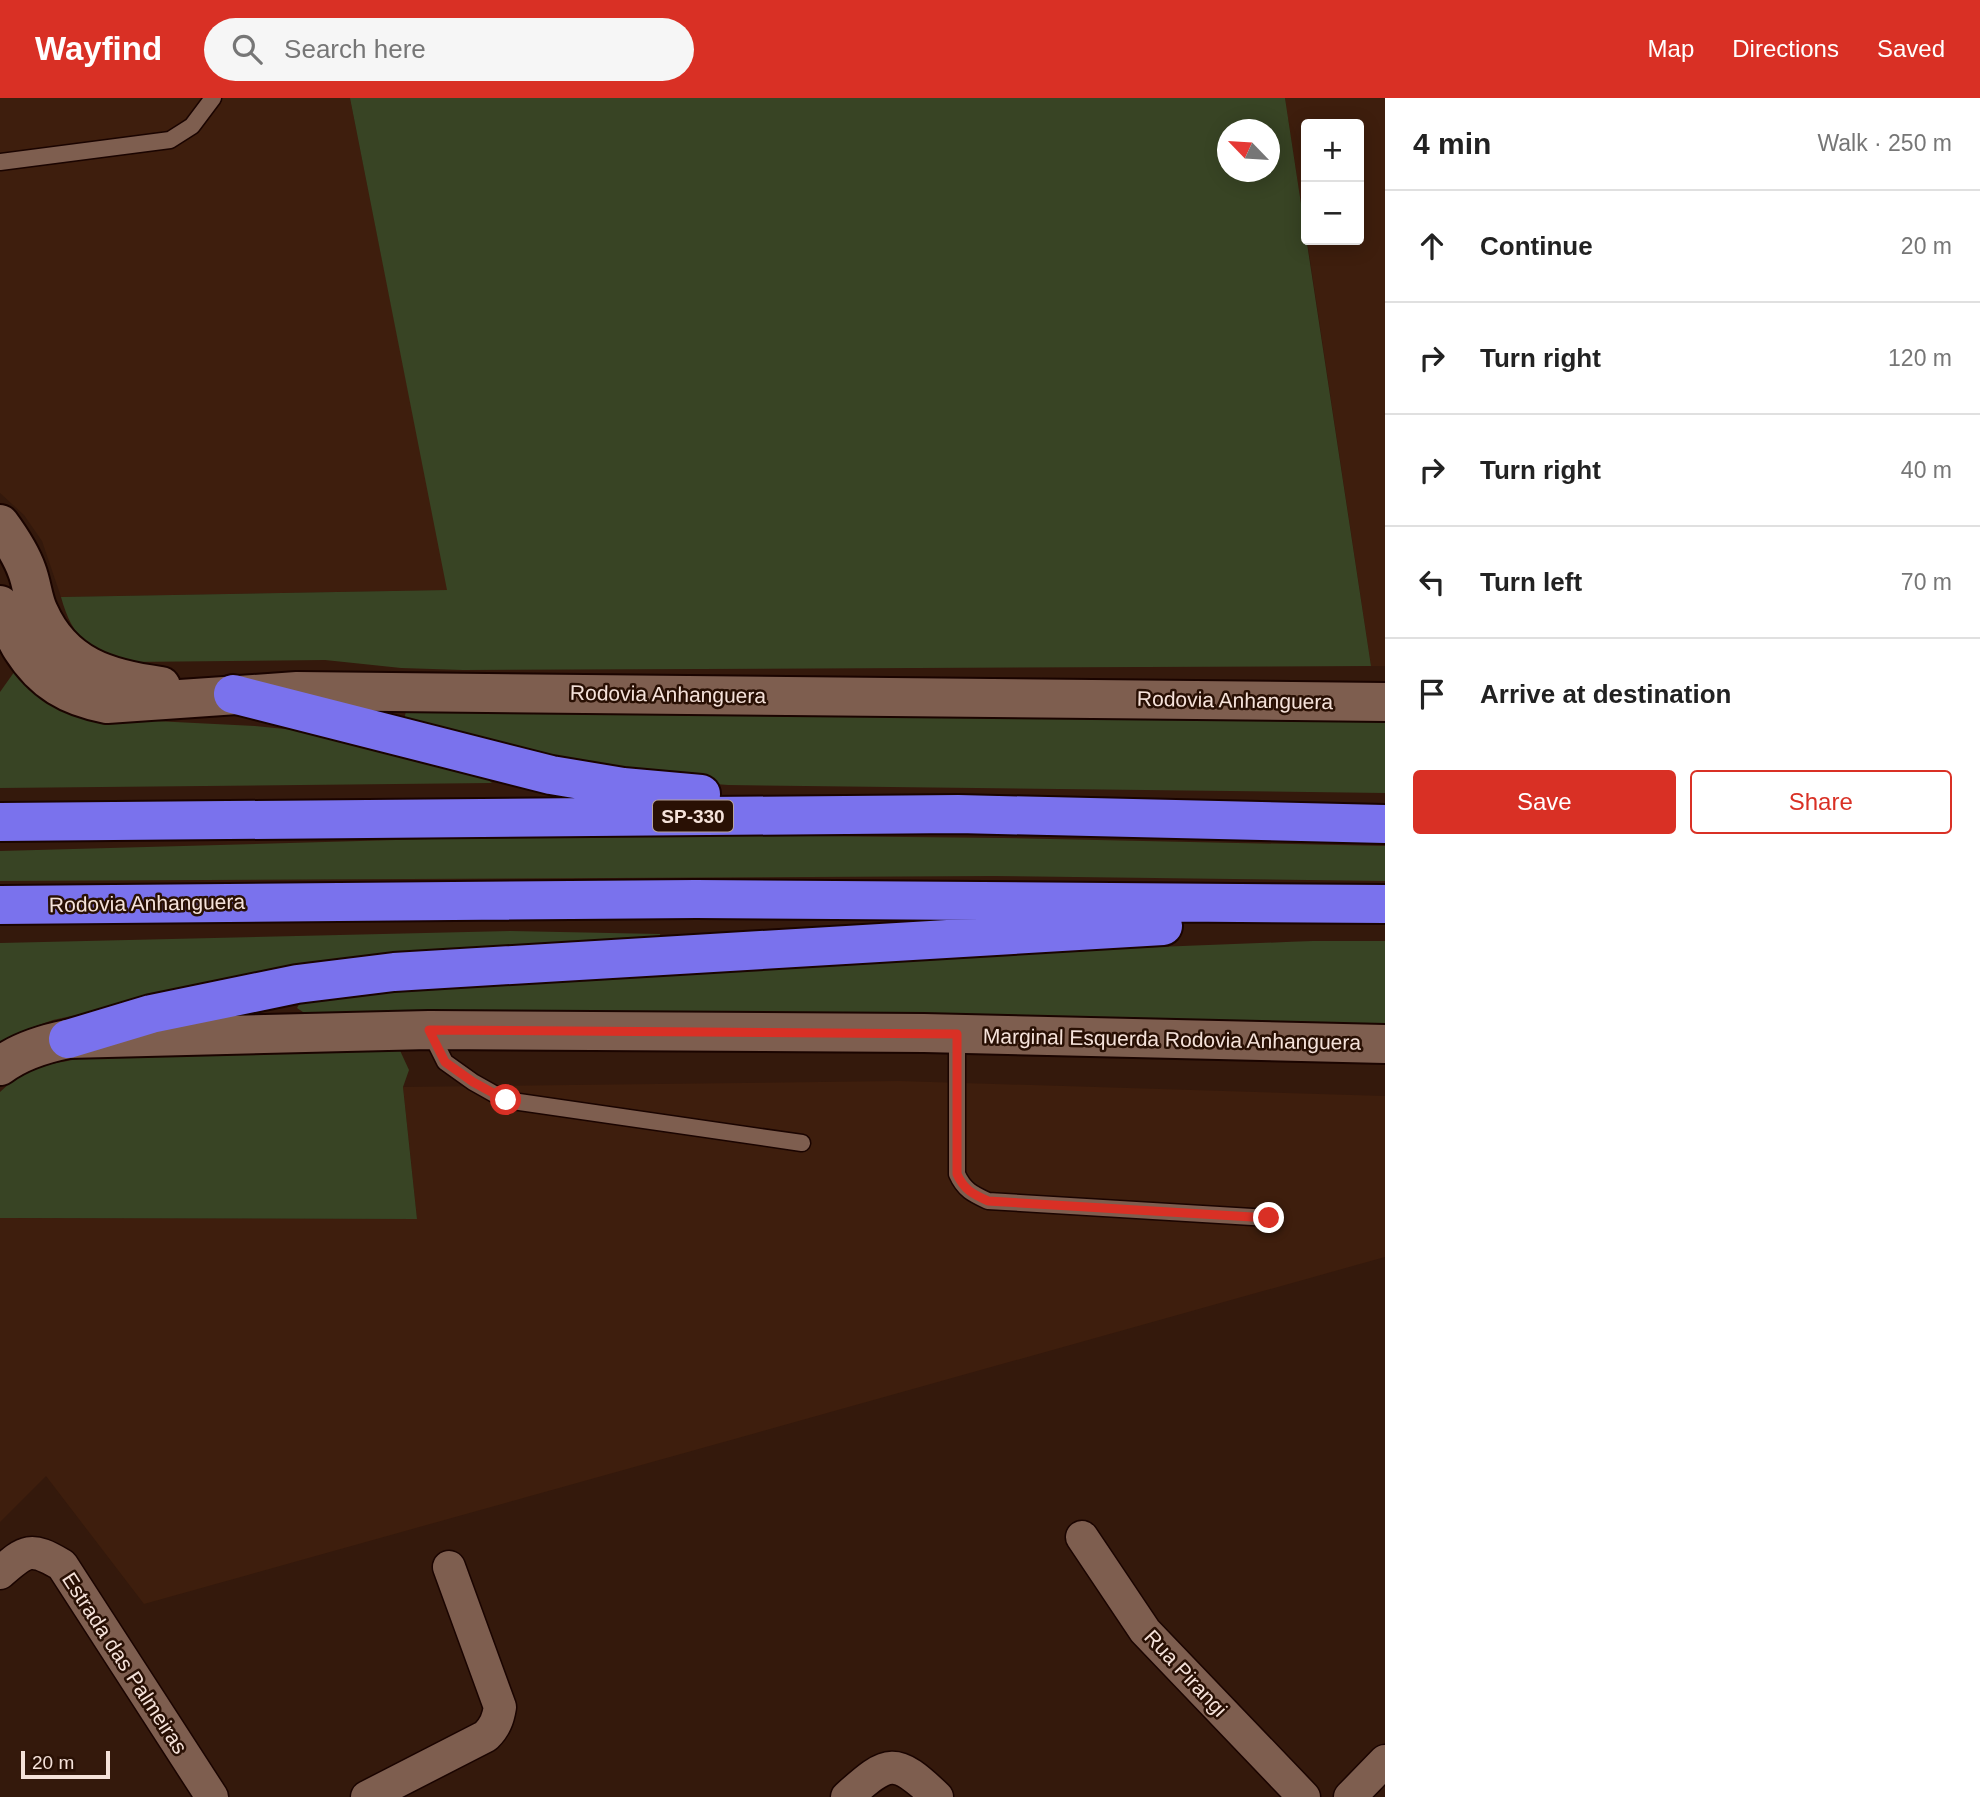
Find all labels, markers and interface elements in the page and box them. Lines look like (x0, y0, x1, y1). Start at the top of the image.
search box (204, 18, 694, 81)
text: Wayfind (35, 30, 162, 67)
icon: search (228, 30, 266, 68)
text: Search here (284, 34, 426, 64)
text: Map (1648, 35, 1694, 62)
text: Directions (1732, 35, 1839, 62)
text: Saved (1877, 35, 1945, 62)
north arrow (1217, 119, 1280, 182)
map controls (1301, 119, 1364, 245)
button: + (1301, 119, 1364, 182)
text: 4 min (1413, 127, 1491, 160)
text: Walk · 250 m (1817, 130, 1952, 156)
button: − (1301, 182, 1364, 245)
icon: ahead (1413, 227, 1451, 265)
text: Continue (1480, 231, 1593, 261)
text: 20 m (1901, 233, 1952, 259)
icon: right (1413, 339, 1451, 377)
text: Turn right (1480, 343, 1601, 373)
text: 120 m (1888, 345, 1952, 371)
icon: right (1413, 451, 1451, 489)
text: Turn right (1480, 455, 1601, 485)
text: 40 m (1901, 457, 1952, 483)
icon: left (1413, 563, 1451, 601)
text: Turn left (1480, 567, 1582, 597)
text: 70 m (1901, 569, 1952, 595)
icon: arrive (1413, 675, 1451, 713)
text: Arrive at destination (1480, 679, 1731, 709)
street label: Rodovia Anhanguera (570, 681, 767, 707)
street label: Rodovia Anhanguera (1137, 687, 1334, 713)
button: Save (1413, 770, 1676, 834)
button: Share (1690, 770, 1952, 834)
road number: SP-330 (653, 800, 733, 832)
street label: Rodovia Anhanguera (49, 890, 246, 916)
street label: Marginal Esquerda Rodovia Anhanguera (983, 1024, 1362, 1054)
route start (490, 1084, 521, 1115)
route end (1253, 1202, 1284, 1233)
street label: Estrada das Palmeiras (58, 1568, 192, 1758)
street label: Rua Pirangi (1140, 1625, 1232, 1721)
scale bar (21, 1748, 110, 1780)
text: 20 m (32, 1752, 74, 1773)

